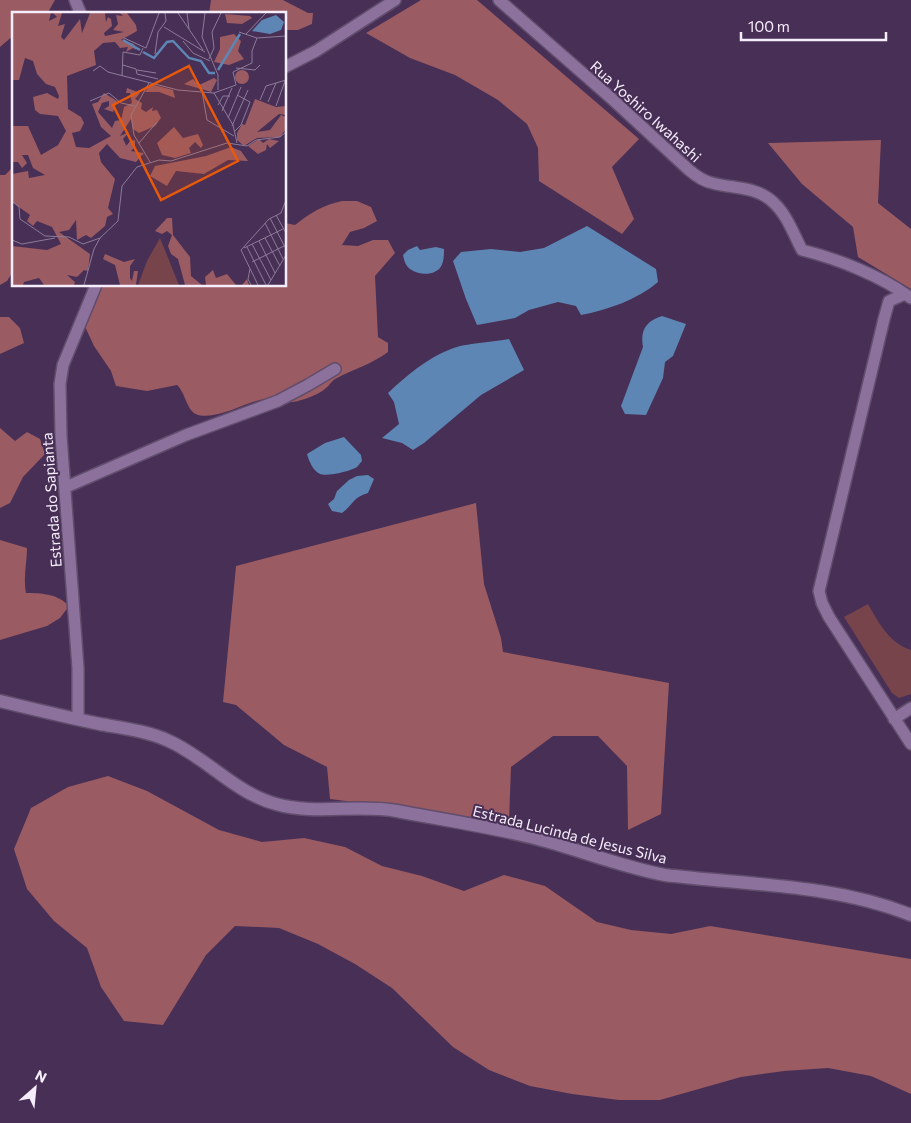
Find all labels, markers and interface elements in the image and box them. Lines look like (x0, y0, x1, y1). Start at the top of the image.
scale bar (741, 10, 886, 42)
inset map (12, 12, 286, 286)
text: 100 m (748, 17, 790, 35)
street label: Rua Yoshiro Iwahashi (587, 57, 705, 165)
street label: Estrada do Sapianta (37, 432, 65, 568)
street label: Estrada Lucinda de Jesus Silva (471, 801, 669, 867)
north arrow (10, 1063, 60, 1113)
text: N (33, 1066, 50, 1086)

